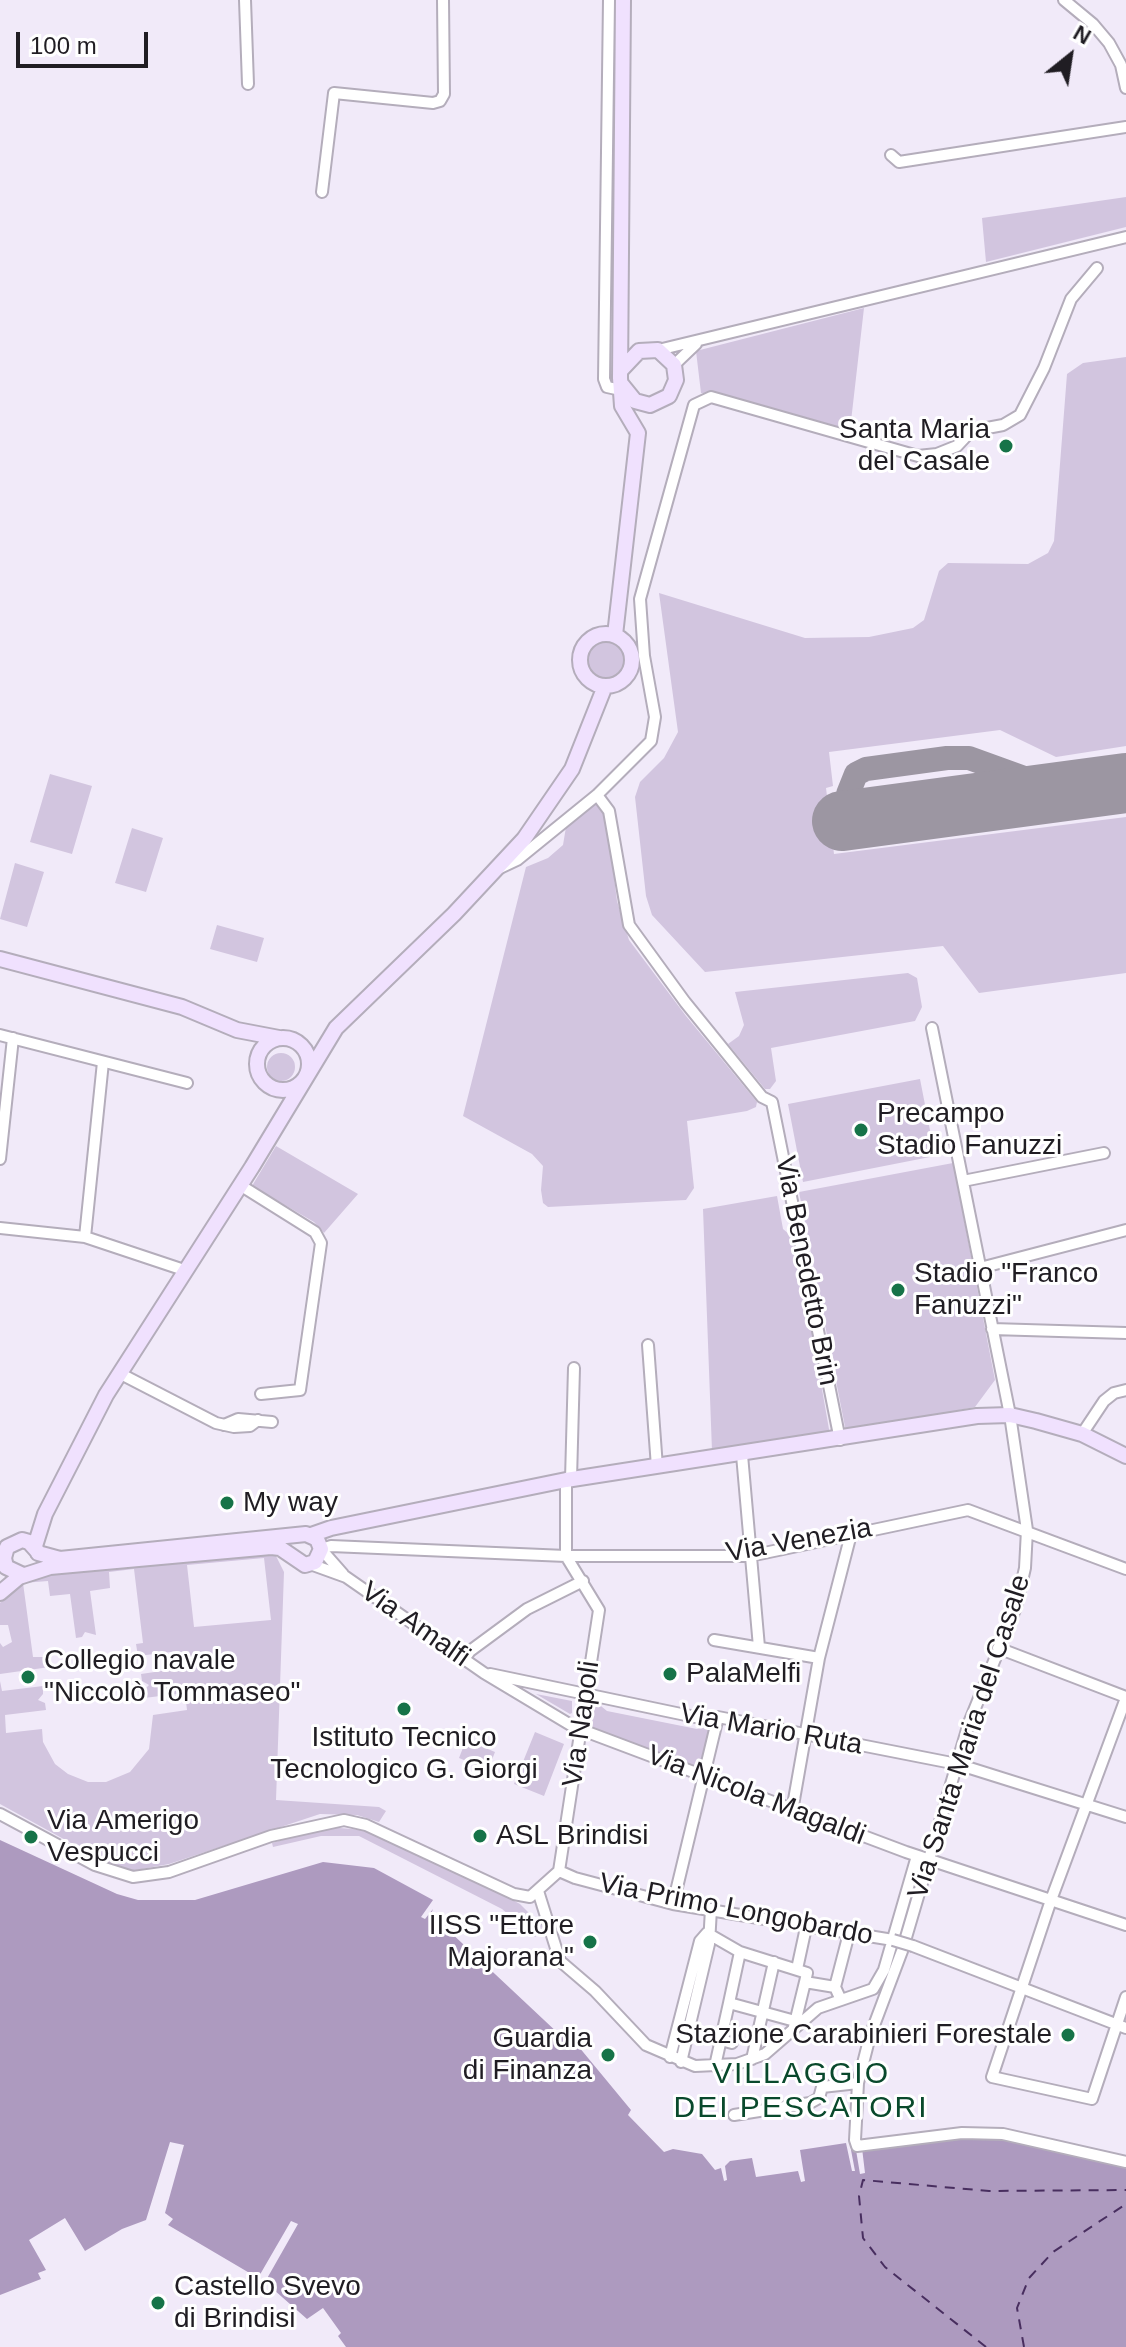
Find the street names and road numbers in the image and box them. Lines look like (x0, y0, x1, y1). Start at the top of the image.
street label: Via Benedetto Brin (767, 1153, 845, 1389)
street label: Via Venezia (724, 1512, 874, 1570)
street label: Via Santa Maria del Casale (902, 1571, 1038, 1903)
street label: Via Amalfi (354, 1575, 476, 1675)
street label: Via Napoli (557, 1659, 607, 1789)
street label: Via Mario Ruta (677, 1697, 865, 1763)
street label: Via Nicola Magaldi (642, 1739, 870, 1853)
street label: Via Primo Longobardo (596, 1867, 876, 1953)

